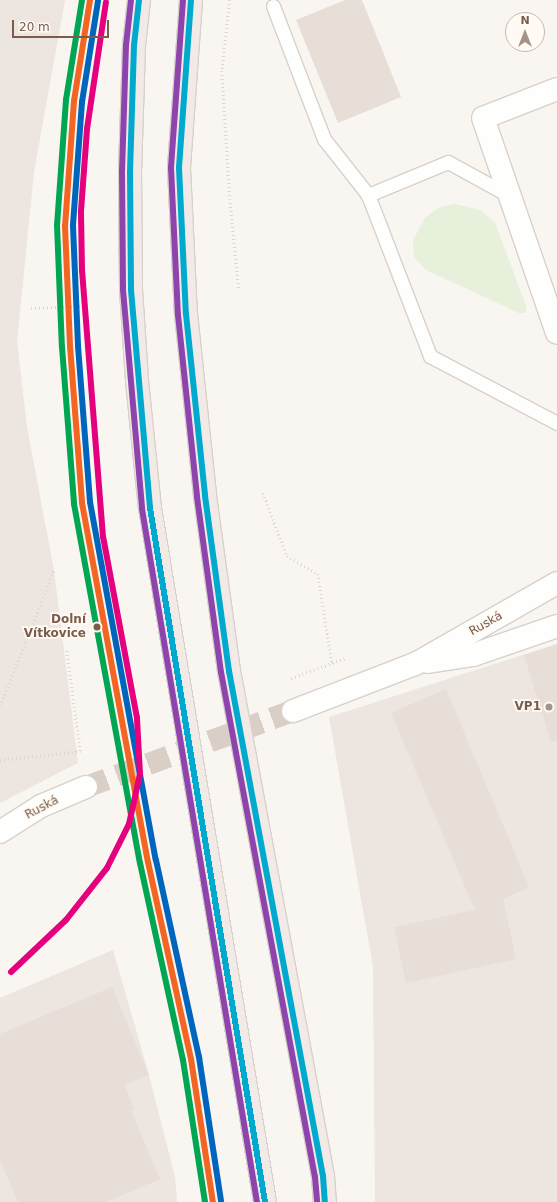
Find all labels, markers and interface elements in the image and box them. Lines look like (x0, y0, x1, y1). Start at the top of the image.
scale bar (14, 12, 111, 38)
north arrow (505, 12, 545, 52)
text: N (520, 14, 530, 27)
text: 20 m (19, 20, 50, 34)
street label: Ruská (467, 609, 505, 639)
place label: Dolní Vítkovice (24, 613, 86, 641)
marker: Dolní Vítkovice (90, 620, 104, 634)
place label: VP1 (515, 700, 541, 714)
marker: VP1 (544, 702, 554, 712)
street label: Ruská (23, 793, 61, 823)

